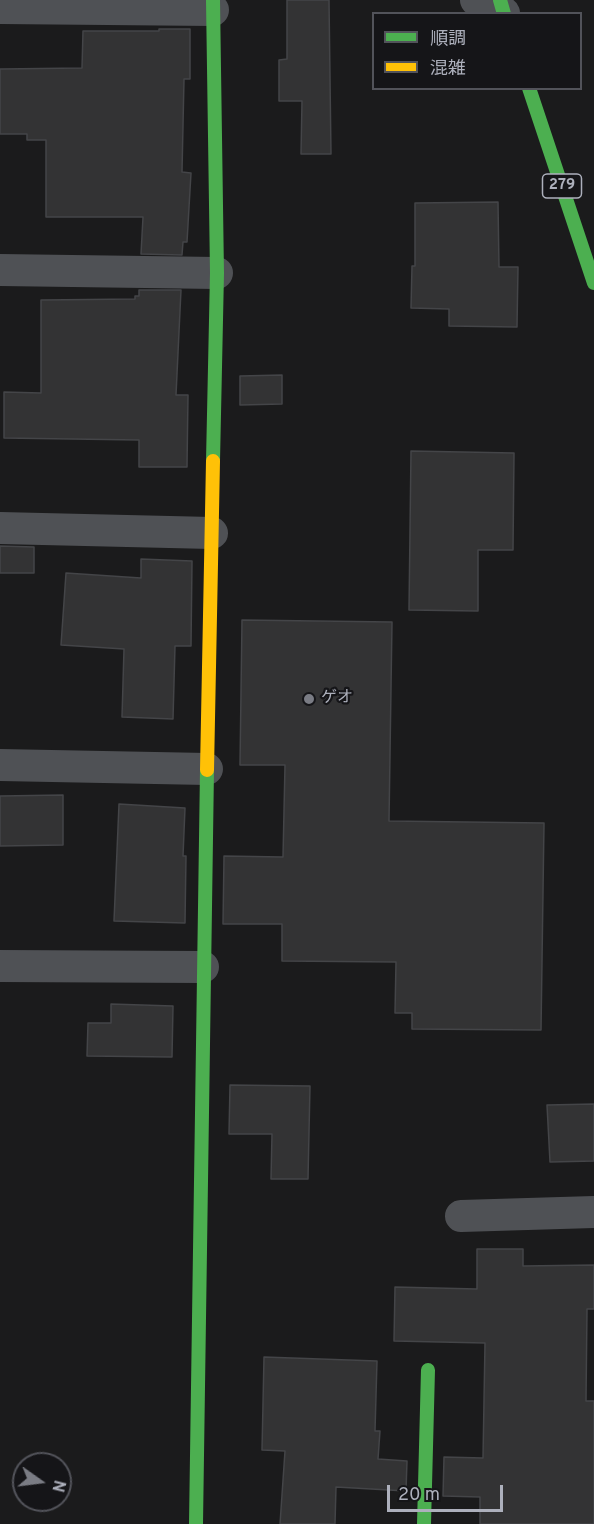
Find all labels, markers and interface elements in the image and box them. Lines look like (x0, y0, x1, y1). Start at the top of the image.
legend (372, 12, 582, 90)
text: 順調 (430, 28, 466, 51)
text: 混雑 (430, 58, 466, 81)
road number: 279 (542, 174, 582, 198)
place label: ゲオ (321, 689, 353, 709)
marker: ゲオ (302, 692, 316, 706)
north arrow (12, 1452, 72, 1512)
scale bar (390, 1473, 506, 1511)
text: N (46, 1478, 69, 1494)
text: 20 m (398, 1484, 440, 1507)

